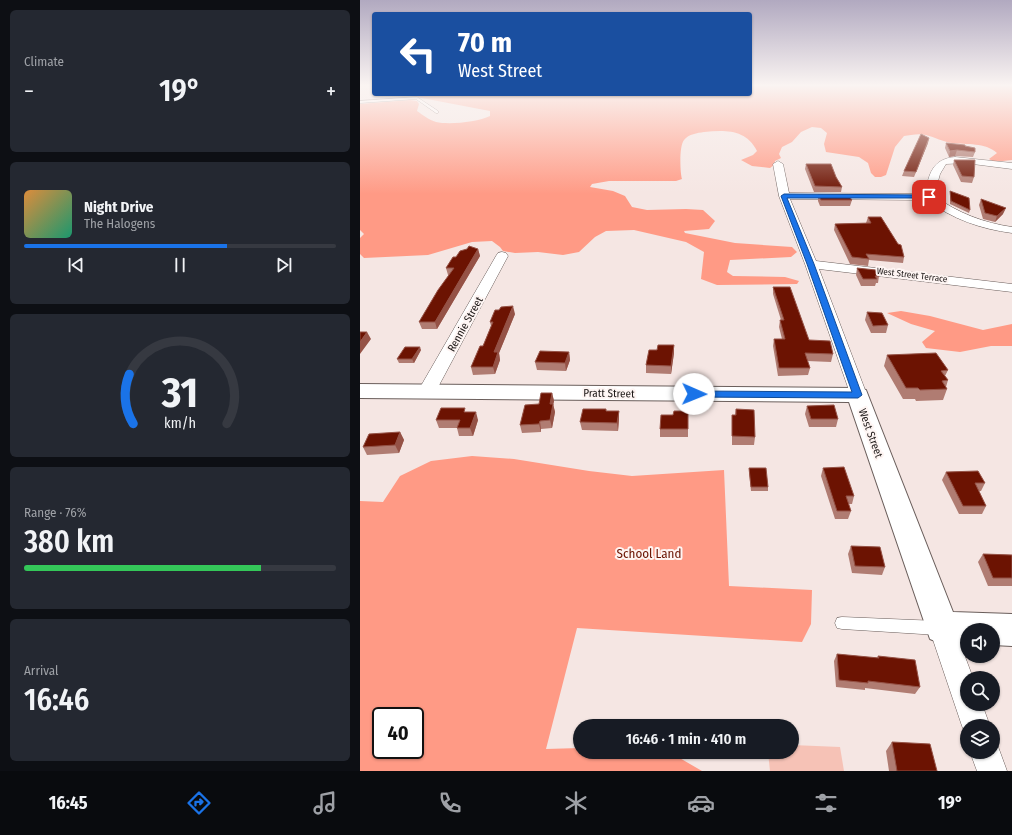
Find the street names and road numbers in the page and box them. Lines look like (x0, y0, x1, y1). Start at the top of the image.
street label: West Street Terrace (876, 266, 948, 284)
street label: Rennie Street (445, 294, 486, 354)
street label: Pratt Street (583, 387, 635, 400)
street label: West Street (856, 407, 886, 460)

